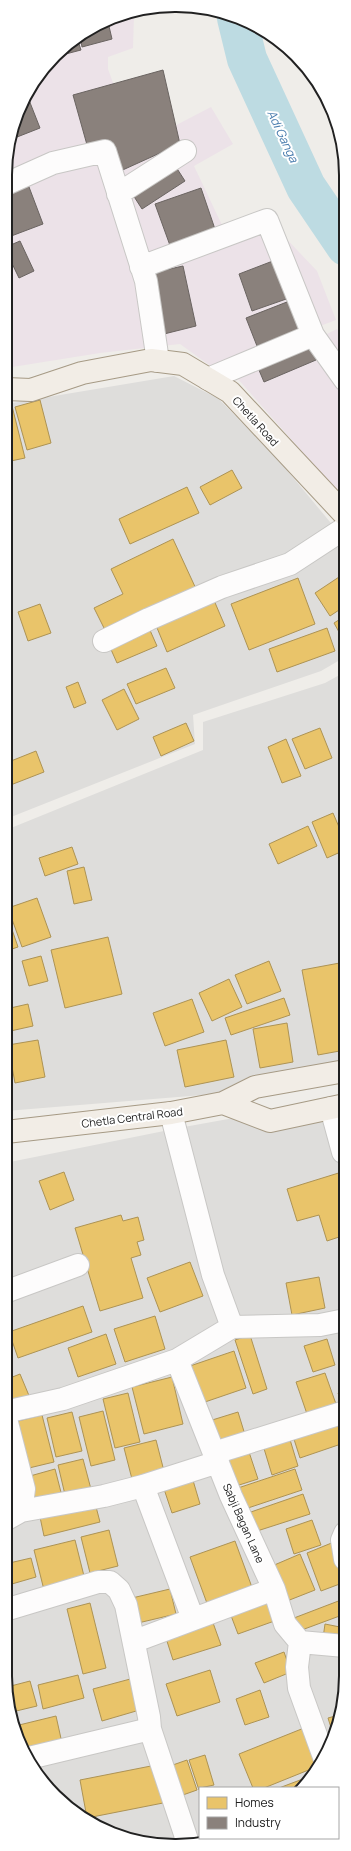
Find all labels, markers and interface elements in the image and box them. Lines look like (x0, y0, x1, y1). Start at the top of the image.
water label: Adi Ganga (263, 107, 303, 166)
street label: Chetla Road (230, 393, 282, 449)
street label: Chetla Central Road (81, 1103, 183, 1131)
street label: Sabji Bagan Lane (220, 1481, 269, 1566)
legend (199, 1787, 339, 1839)
text: Homes (235, 1794, 274, 1811)
text: Industry (235, 1814, 281, 1831)

